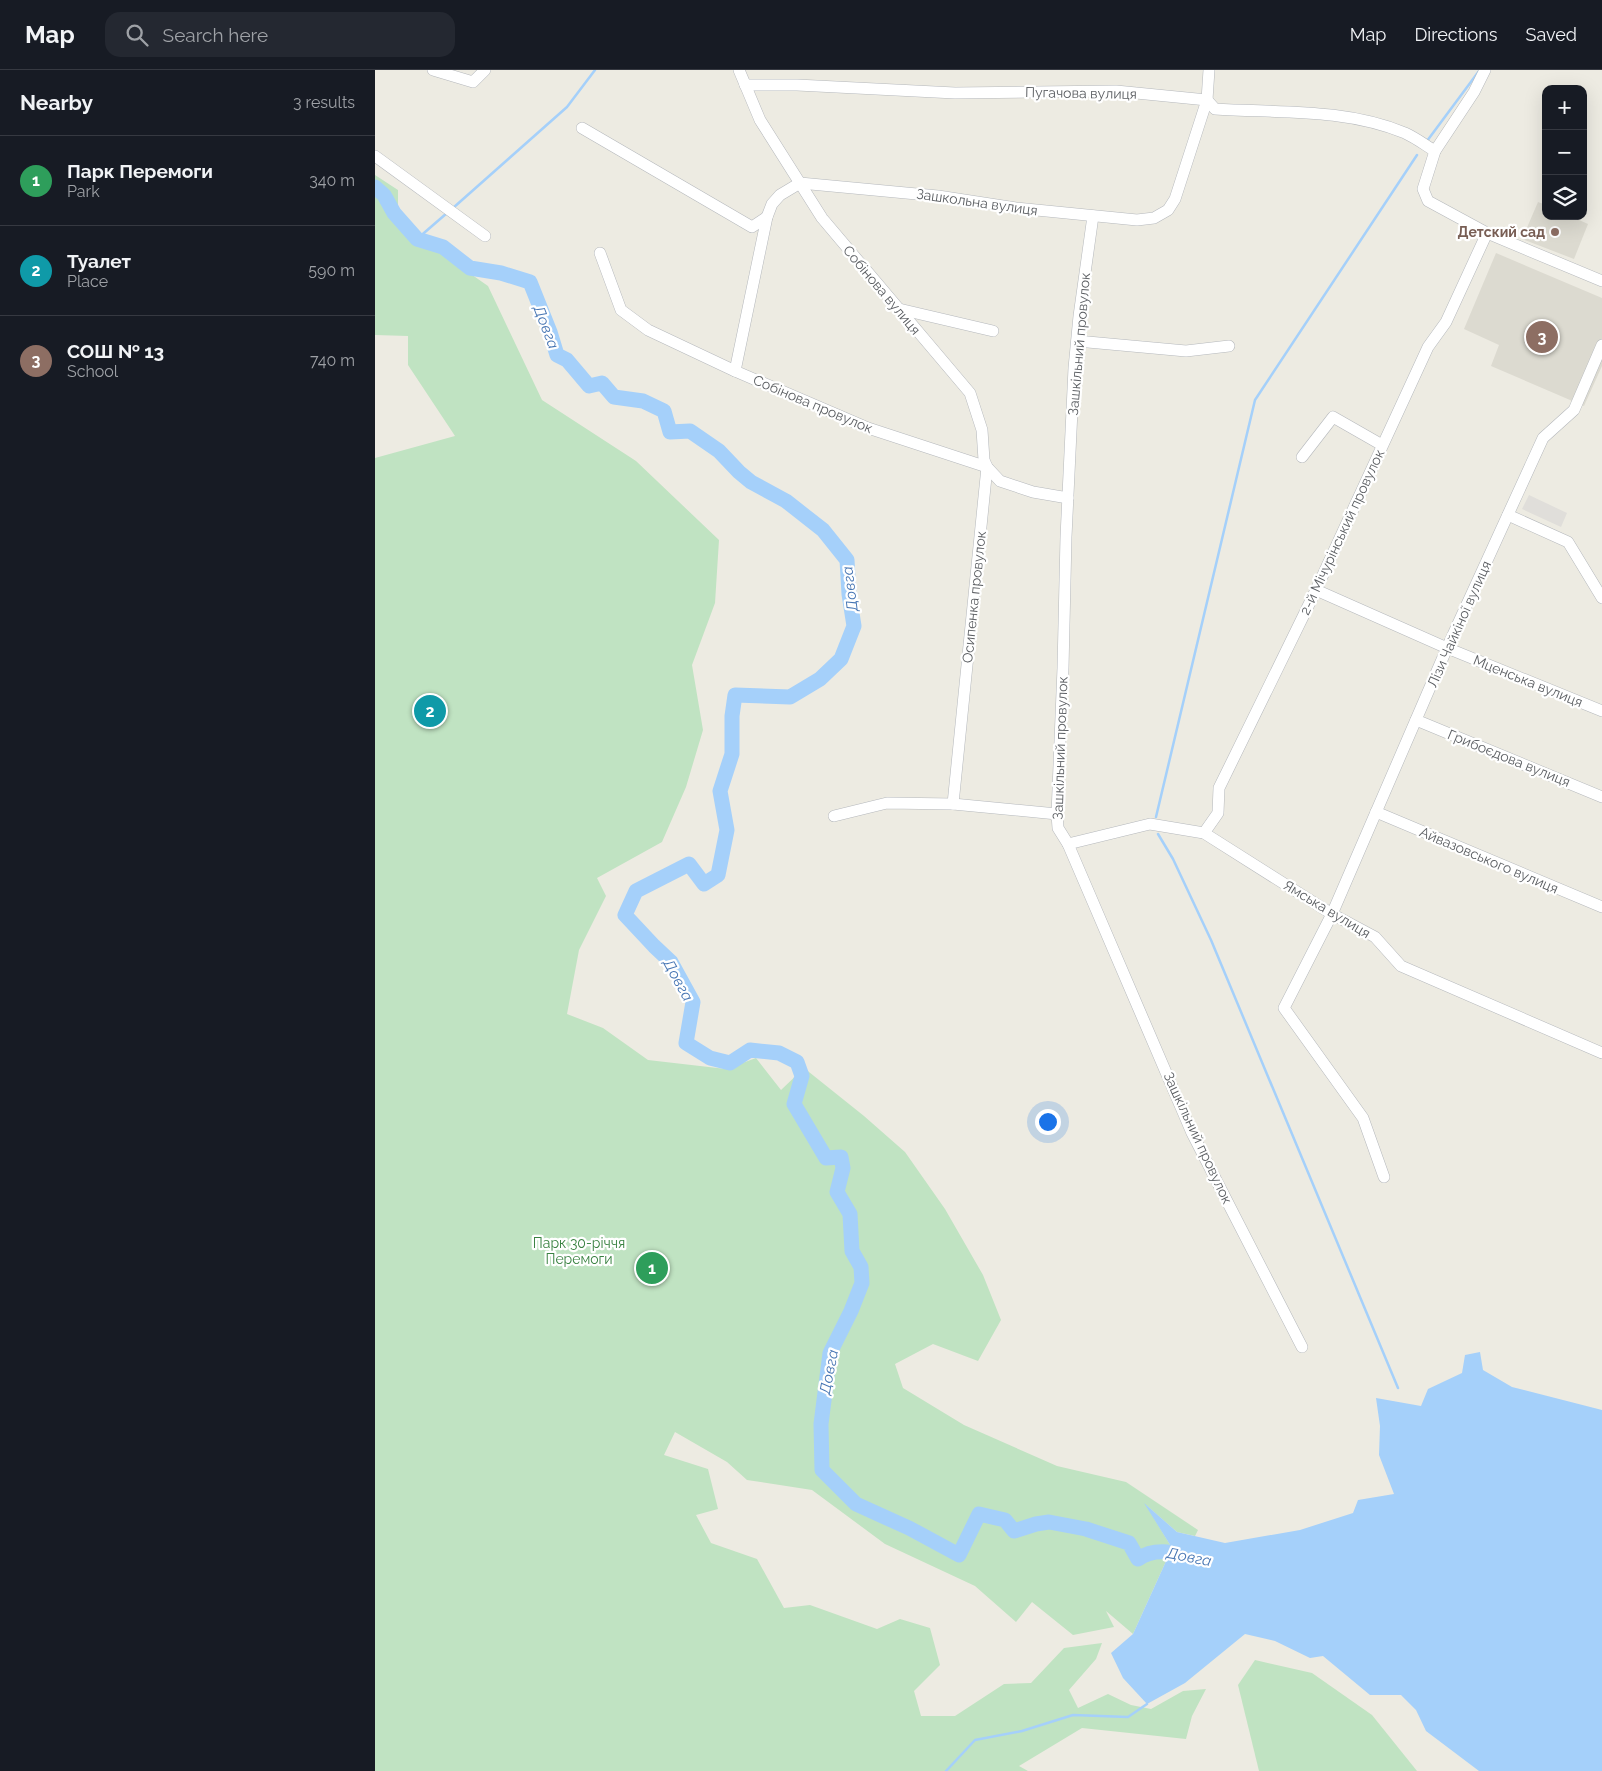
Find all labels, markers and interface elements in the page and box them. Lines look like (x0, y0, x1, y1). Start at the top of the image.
search box (105, 12, 455, 57)
text: Map (25, 20, 75, 49)
icon: search (123, 21, 151, 49)
text: Search here (163, 24, 268, 46)
text: Map (1350, 24, 1386, 45)
text: Directions (1414, 24, 1498, 45)
text: Saved (1526, 24, 1577, 45)
street label: Пугачова вулиця (1025, 84, 1137, 102)
map controls (1542, 85, 1587, 220)
button: + (1542, 85, 1587, 130)
text: Nearby (20, 90, 93, 115)
text: 3 results (293, 93, 355, 112)
button: − (1542, 130, 1587, 175)
text: Парк Перемоги (67, 160, 213, 182)
text: 1 (32, 171, 40, 190)
text: 340 m (309, 171, 355, 190)
button: layers (1542, 175, 1587, 220)
text: Park (67, 182, 100, 201)
street label: Зашкольна вулиця (915, 186, 1039, 218)
place label: Детский сад (1457, 224, 1545, 240)
marker: Детский сад (1549, 226, 1561, 238)
street label: Собінова вулиця (840, 242, 924, 338)
text: Туалет (67, 250, 131, 272)
text: 2 (31, 261, 41, 280)
text: 590 m (308, 261, 355, 280)
text: Place (67, 272, 108, 291)
street label: Зашкільний провулок (1065, 272, 1093, 416)
water label: Довга (529, 302, 563, 351)
pin: 3 (1526, 318, 1558, 356)
text: СОШ № 13 (67, 340, 164, 362)
text: 3 (32, 351, 40, 370)
text: 740 m (310, 351, 355, 370)
text: School (67, 362, 118, 381)
street label: Собінова провулок (751, 372, 875, 436)
street label: 2-й Мічурінський провулок (1297, 447, 1387, 617)
street label: Осипенка провулок (959, 530, 989, 664)
street label: Лізи Чайкіної вулиця (1424, 558, 1494, 690)
water label: Довга (838, 565, 862, 614)
street label: Мценська вулиця (1471, 652, 1585, 710)
street label: Зашкільний провулок (1050, 676, 1070, 820)
pin: 2 (414, 692, 446, 730)
street label: Грибоєдова вулиця (1445, 726, 1573, 790)
street label: Айвазовського вулиця (1417, 823, 1561, 897)
street label: Ямська вулиця (1281, 877, 1373, 941)
water label: Довга (659, 955, 697, 1004)
street label: Зашкільний провулок (1160, 1070, 1236, 1206)
your location (1035, 1109, 1061, 1135)
park label: Парк 30-річчя Перемоги (533, 1235, 625, 1267)
pin: 1 (636, 1249, 668, 1287)
water label: Довга (816, 1348, 842, 1397)
water label: Довга (1164, 1544, 1213, 1570)

